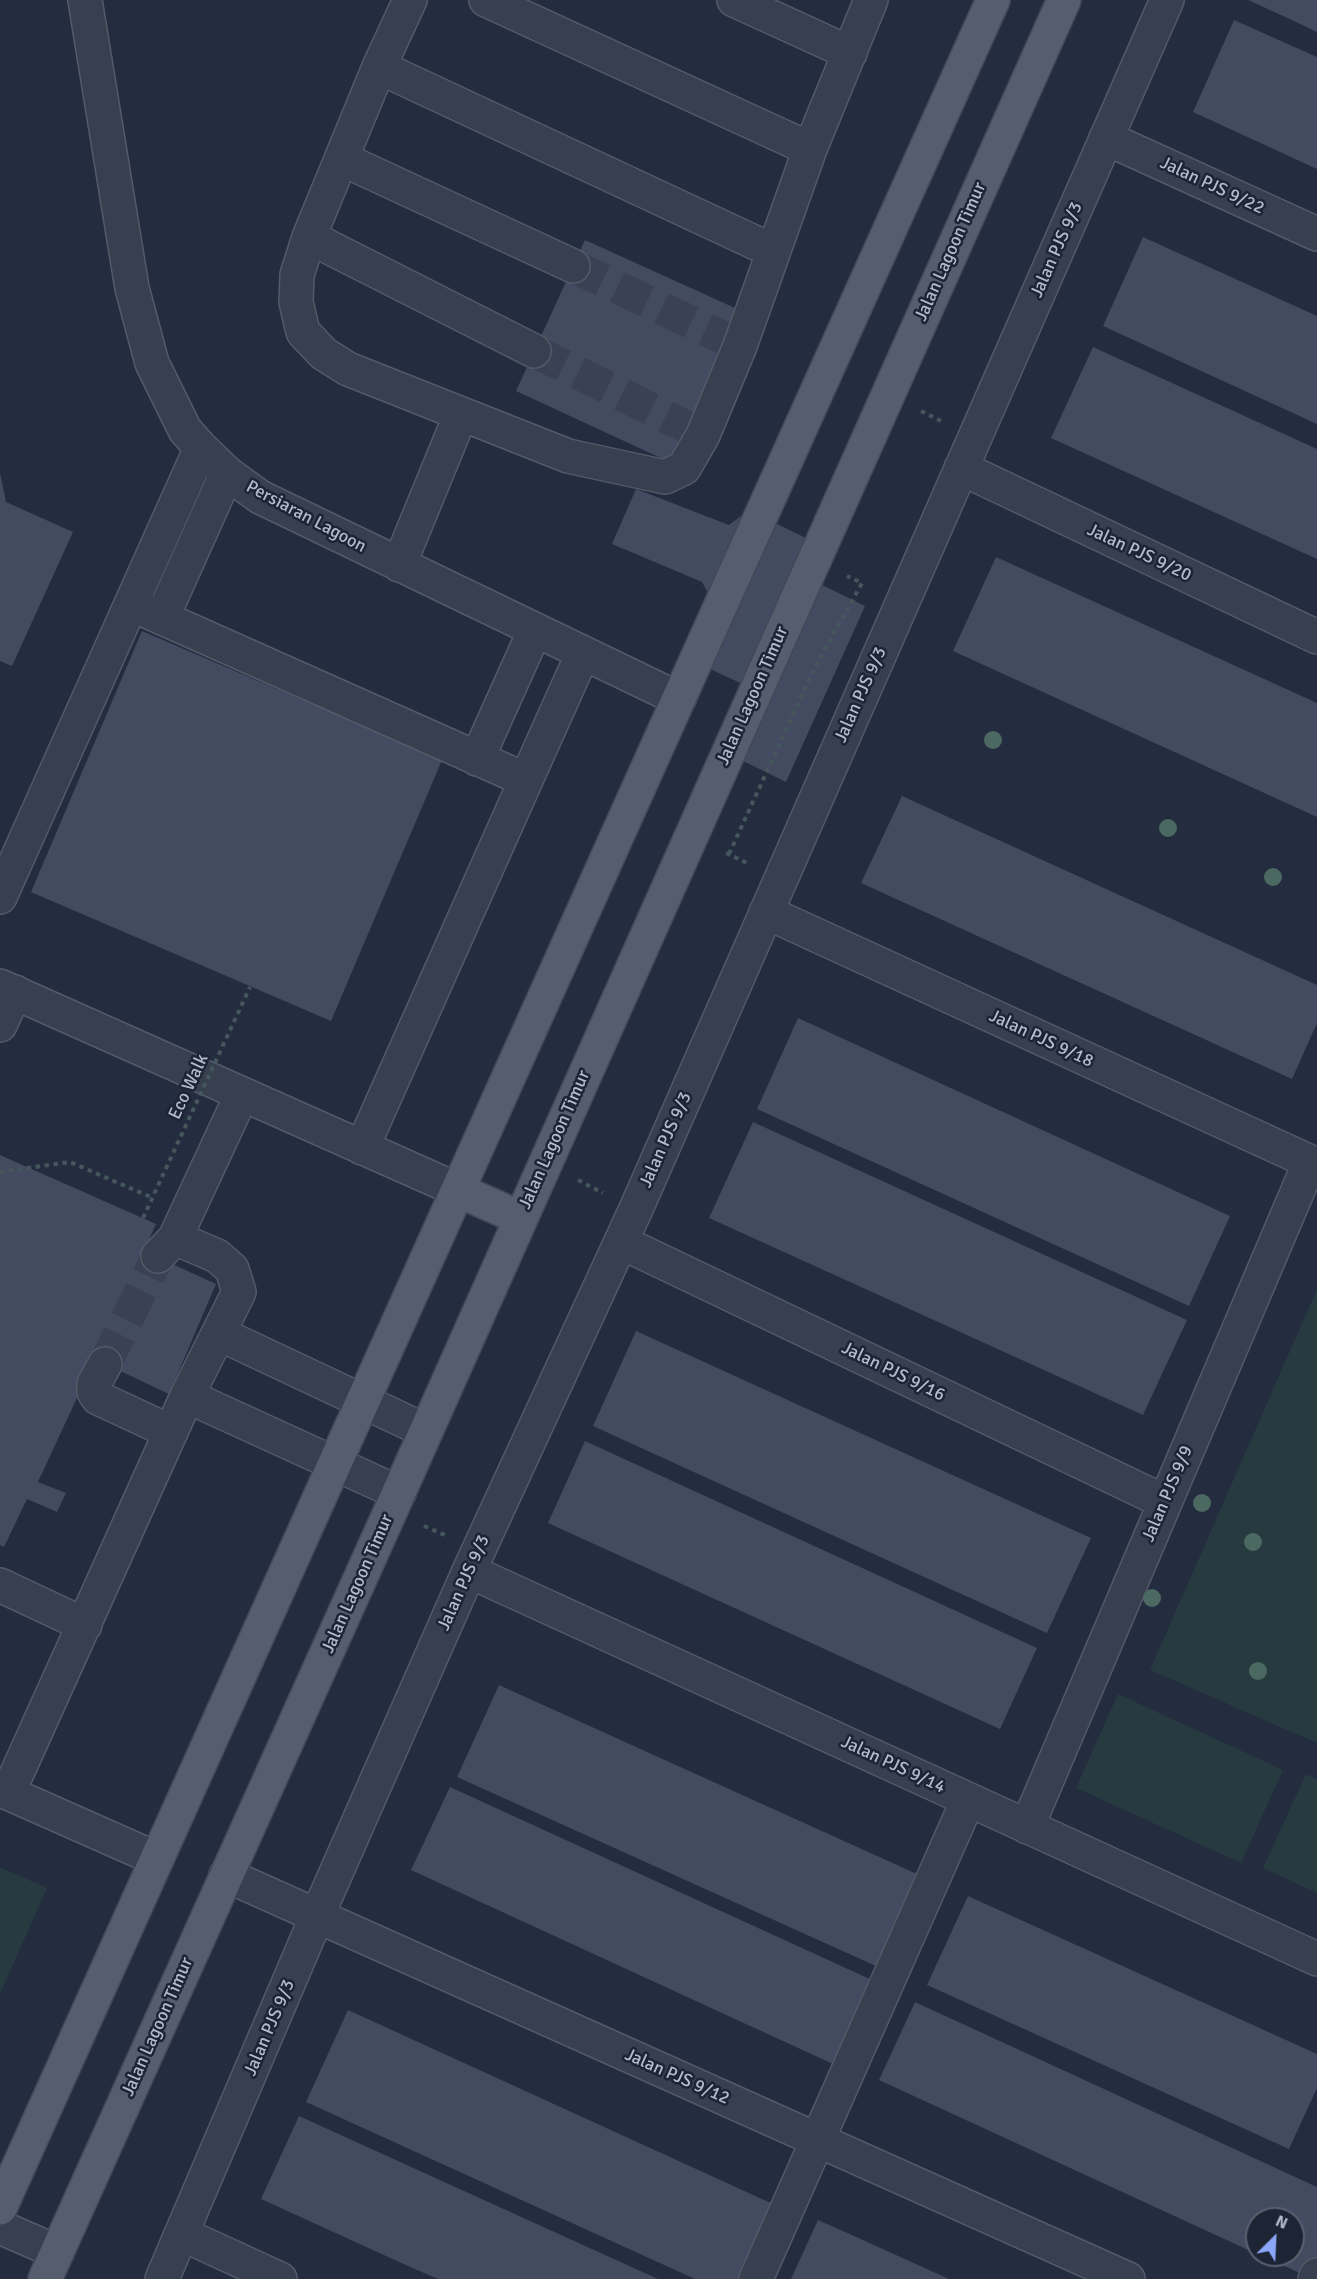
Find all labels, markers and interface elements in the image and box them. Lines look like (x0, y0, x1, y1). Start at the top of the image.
street label: Jalan PJS 9/22 (1156, 152, 1268, 220)
street label: Jalan Lagoon Timur (911, 179, 991, 325)
street label: Jalan PJS 9/3 (1026, 199, 1088, 301)
street label: Persiaran Lagoon (242, 476, 370, 558)
street label: Jalan PJS 9/20 (1083, 519, 1195, 587)
street label: Jalan Lagoon Timur (713, 623, 793, 769)
street label: Jalan PJS 9/3 (830, 644, 892, 746)
street label: Jalan PJS 9/18 (985, 1005, 1097, 1073)
street label: Eco Walk (164, 1051, 214, 1123)
street label: Jalan Lagoon Timur (515, 1067, 595, 1213)
street label: Jalan PJS 9/3 (635, 1089, 697, 1191)
street label: Jalan PJS 9/16 (838, 1338, 948, 1406)
street label: Jalan PJS 9/9 (1138, 1443, 1198, 1545)
street label: Jalan Lagoon Timur (318, 1511, 398, 1657)
street label: Jalan PJS 9/3 (433, 1532, 495, 1634)
street label: Jalan PJS 9/14 (837, 1731, 949, 1799)
street label: Jalan Lagoon Timur (118, 1954, 198, 2100)
street label: Jalan PJS 9/3 (240, 1977, 300, 2079)
street label: Jalan PJS 9/12 (621, 2044, 733, 2110)
north arrow (1245, 2207, 1305, 2267)
text: N (1272, 2211, 1291, 2234)

